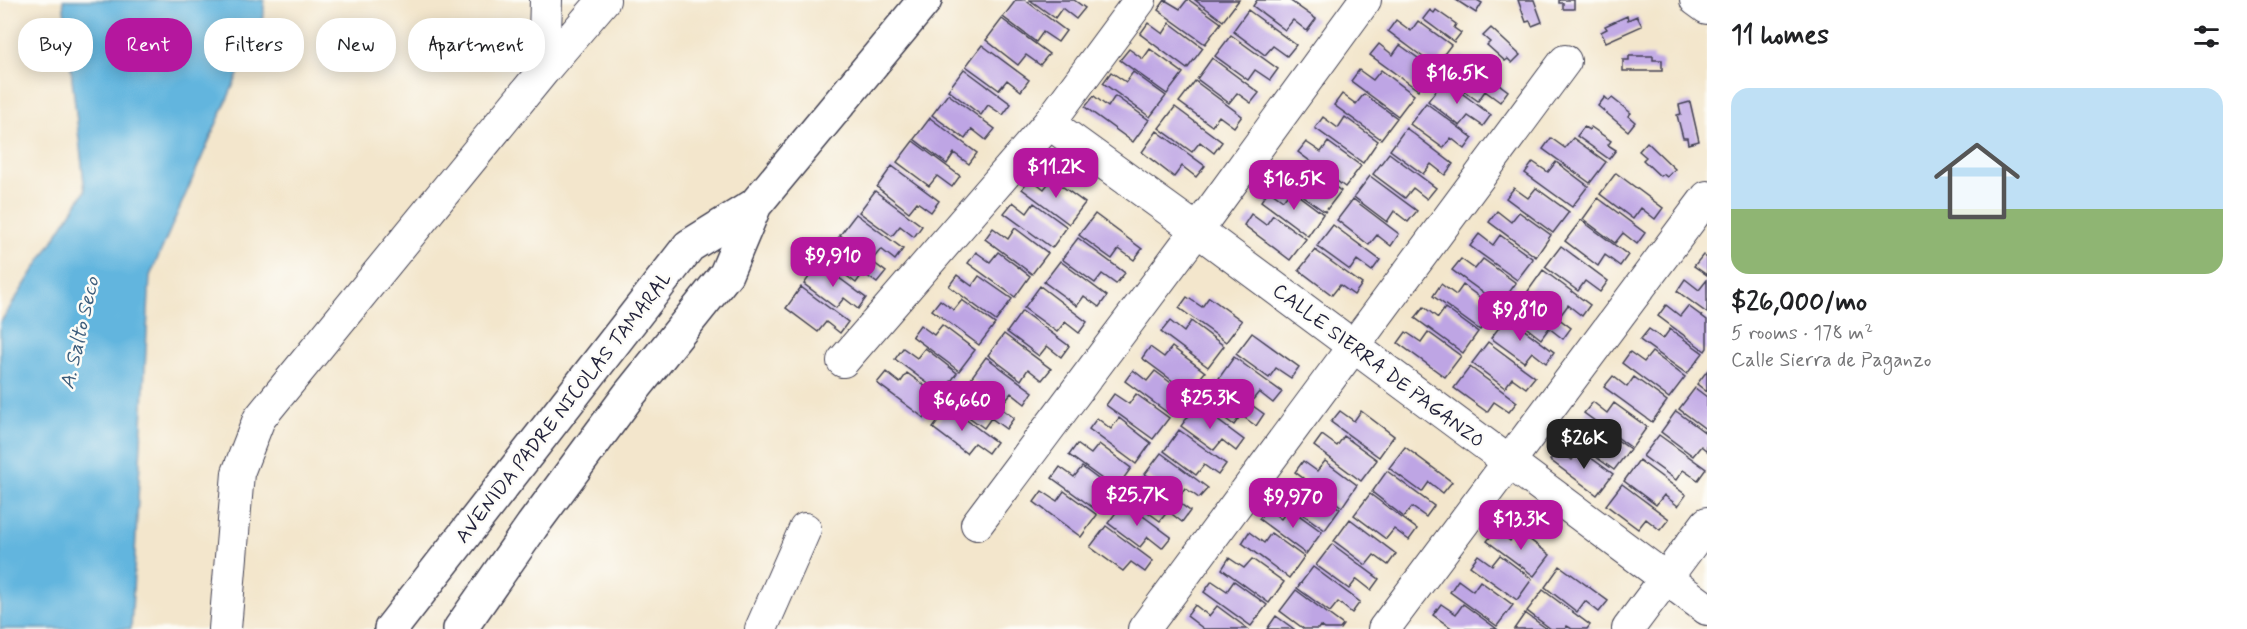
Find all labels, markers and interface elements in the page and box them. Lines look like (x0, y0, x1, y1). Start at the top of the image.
chip: Buy (18, 18, 93, 72)
chip: Rent (105, 18, 192, 72)
chip: Filters (204, 18, 304, 72)
chip: New (316, 18, 396, 72)
chip: Apartment (408, 18, 545, 72)
text: 11 homes (1731, 19, 1829, 53)
icon: filters (2190, 20, 2223, 53)
pin: $16.5K (1408, 54, 1506, 105)
text: $16.5K (1426, 60, 1488, 87)
icon: home (1923, 127, 2031, 235)
pin: $11.2K (1007, 148, 1105, 199)
text: $11.2K (1027, 154, 1085, 181)
pin: $16.5K (1245, 160, 1343, 211)
text: $16.5K (1263, 166, 1325, 193)
pin: $9,910 (784, 237, 882, 288)
text: $9,910 (805, 243, 861, 270)
street label: AVENIDA PADRE NICOLAS TAMARAL (450, 267, 679, 549)
water label: A. Salto Seco (53, 273, 107, 392)
street label: CALLE SIERRA DE PAGANZO (1267, 278, 1490, 455)
text: $26,000/mo (1731, 286, 1867, 320)
pin: $9,810 (1471, 291, 1569, 342)
text: $9,810 (1492, 297, 1548, 324)
text: 5 rooms · 178 m² (1731, 320, 1873, 347)
text: Calle Sierra de Paganzo (1731, 347, 1931, 374)
pin: $25.3K (1161, 379, 1259, 430)
pin: $6,660 (913, 381, 1011, 432)
text: $25.3K (1180, 385, 1240, 412)
text: $6,660 (933, 387, 991, 414)
pin: $26K (1548, 419, 1620, 470)
text: $26K (1561, 425, 1607, 452)
pin: $25.7K (1088, 476, 1186, 527)
pin: $9,970 (1244, 478, 1342, 529)
text: $25.7K (1106, 482, 1168, 509)
text: $9,970 (1263, 484, 1323, 511)
pin: $13.3K (1472, 500, 1570, 551)
text: $13.3K (1493, 506, 1549, 533)

